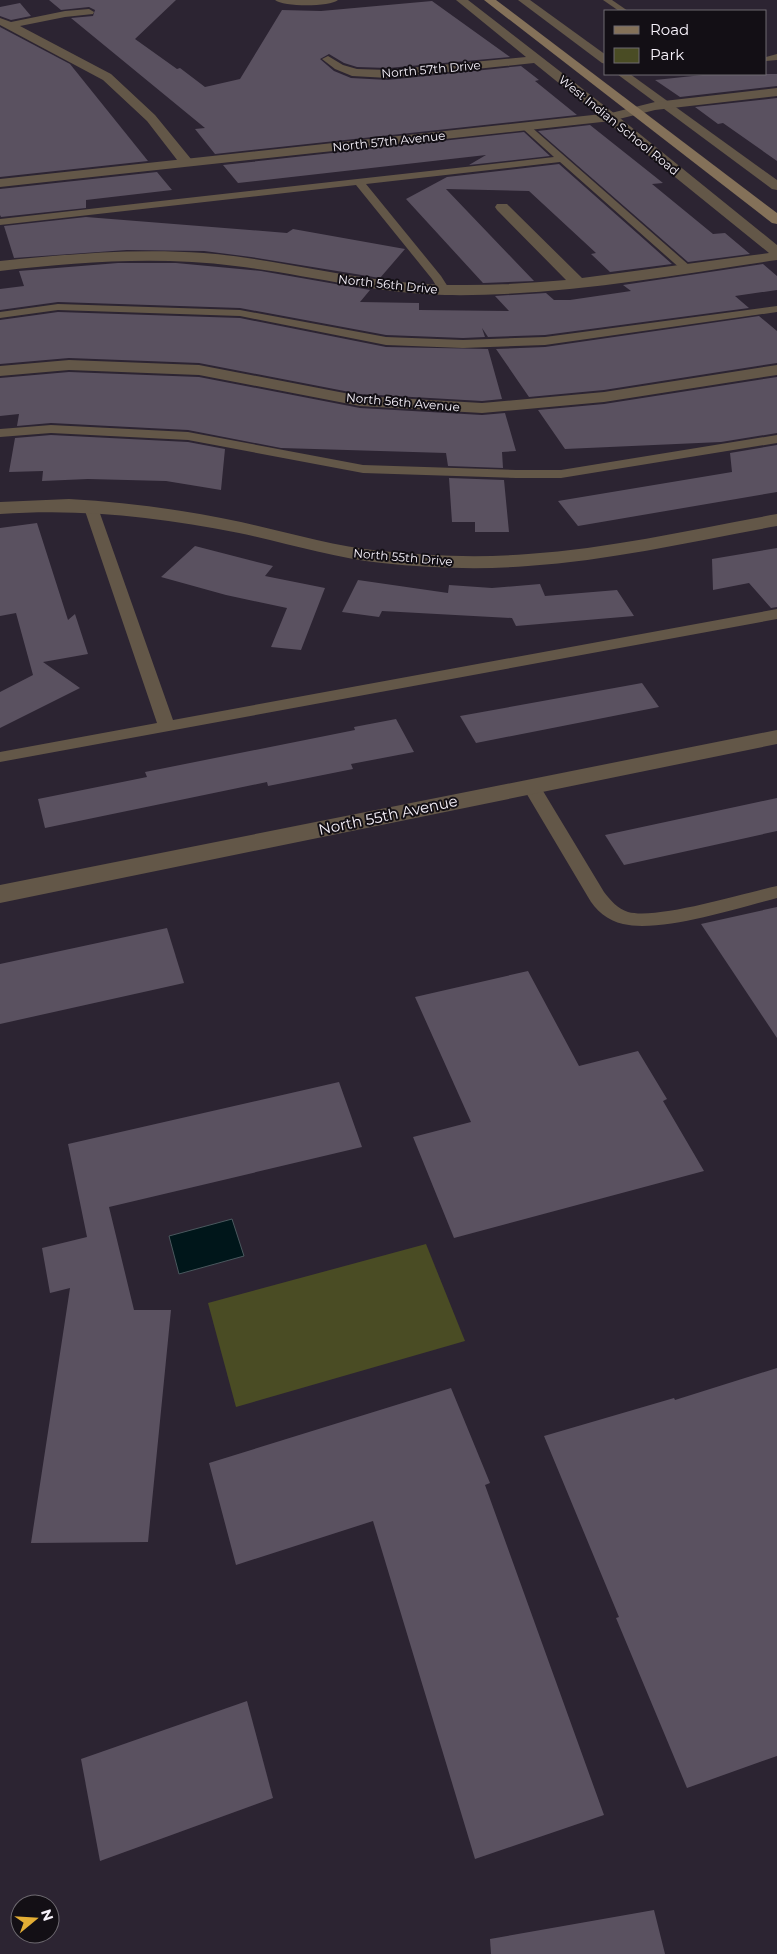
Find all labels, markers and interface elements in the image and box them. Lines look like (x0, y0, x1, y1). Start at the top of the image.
legend (604, 10, 767, 75)
text: Road (650, 20, 689, 39)
text: Park (650, 45, 684, 64)
street label: North 57th Drive (381, 57, 481, 81)
street label: West Indian School Road (556, 72, 682, 178)
street label: North 57th Avenue (332, 128, 446, 154)
street label: North 56th Drive (337, 271, 439, 297)
street label: North 56th Avenue (346, 390, 460, 414)
street label: North 55th Drive (353, 545, 453, 569)
street label: North 55th Avenue (317, 791, 459, 839)
north arrow (10, 1894, 60, 1944)
text: N (37, 1907, 58, 1923)

